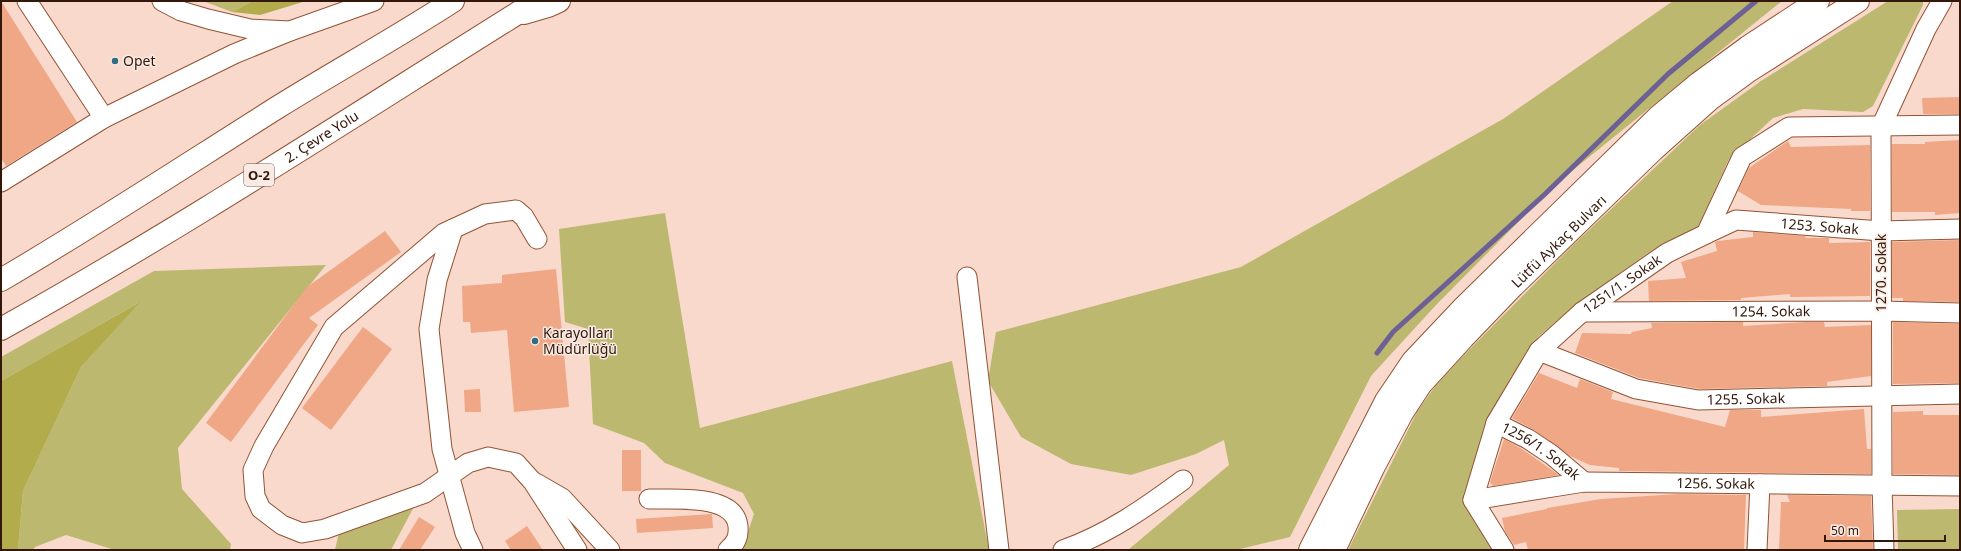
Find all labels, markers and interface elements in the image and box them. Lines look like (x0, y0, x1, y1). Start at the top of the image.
place label: Opet (123, 51, 156, 70)
marker: Opet (110, 56, 120, 66)
street label: 2. Çevre Yolu (281, 106, 362, 167)
road number: O-2 (244, 164, 274, 186)
street label: Lütfü Aykaç Bulvarı (1507, 190, 1610, 292)
street label: 1253. Sokak (1780, 213, 1860, 238)
street label: 1270. Sokak (1871, 233, 1890, 312)
street label: 1251/1. Sokak (1579, 249, 1665, 318)
street label: 1254. Sokak (1732, 301, 1811, 320)
place label: Karayolları Müdürlüğü (543, 323, 617, 358)
marker: Karayolları Müdürlüğü (530, 336, 540, 346)
street label: 1255. Sokak (1706, 388, 1786, 409)
street label: 1256/1. Sokak (1498, 417, 1585, 484)
street label: 1256. Sokak (1676, 473, 1755, 493)
scale bar (1825, 517, 1945, 543)
text: 50 m (1831, 522, 1859, 539)

